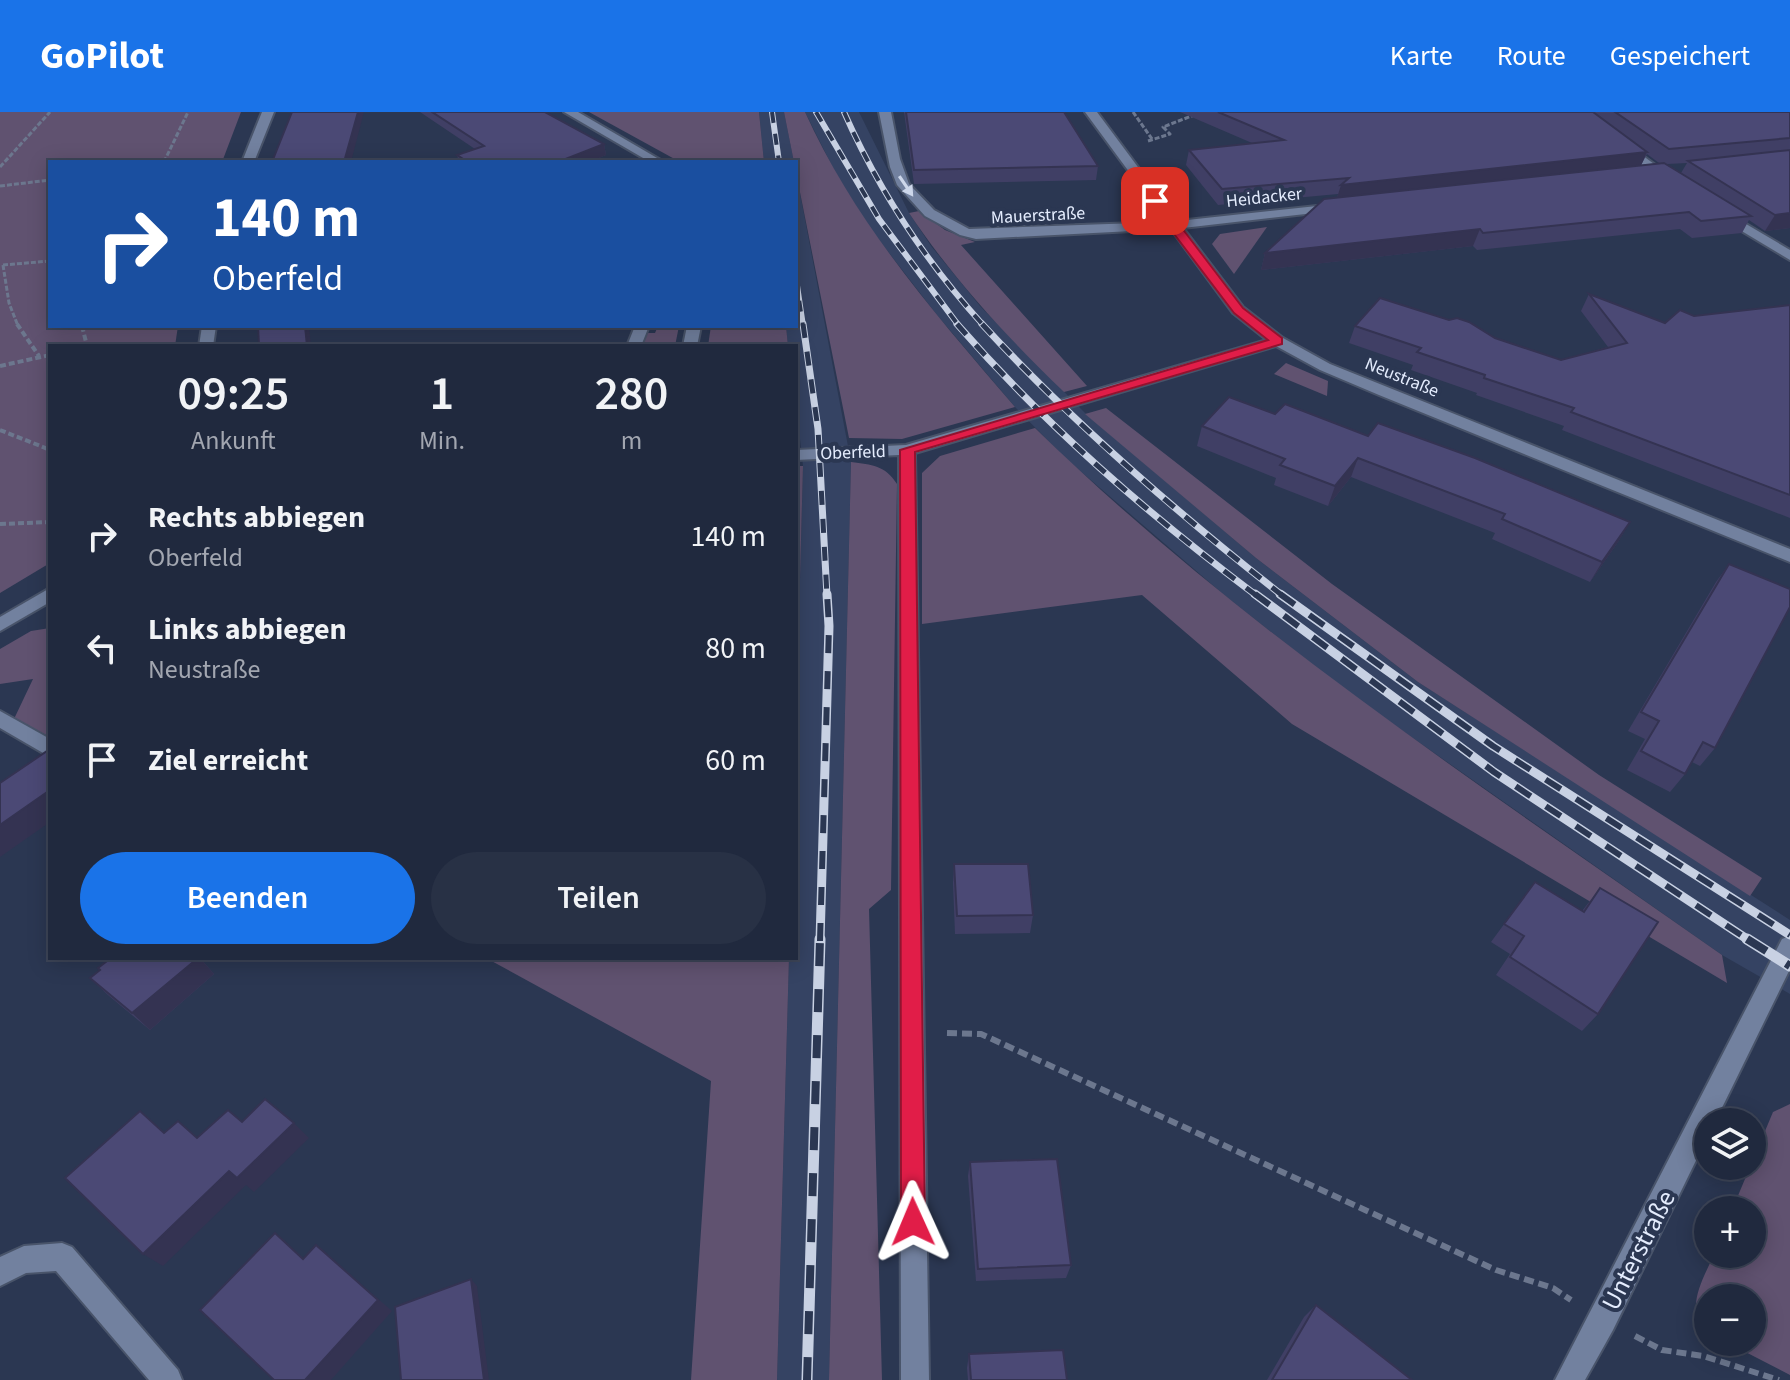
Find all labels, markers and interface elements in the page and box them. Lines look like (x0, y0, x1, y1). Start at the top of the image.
text: GoPilot (40, 29, 164, 83)
text: Karte (1390, 36, 1453, 76)
text: Route (1497, 36, 1566, 76)
text: Gespeichert (1610, 36, 1750, 76)
pin (1121, 167, 1189, 235)
one-way arrow (898, 175, 914, 197)
text: 140 m (212, 179, 360, 258)
icon: arrive (1133, 179, 1177, 223)
street label: Heidacker (1225, 181, 1304, 214)
icon: right (80, 192, 184, 296)
street label: Mauerstraße (990, 201, 1086, 230)
text: Oberfeld (212, 253, 343, 304)
street label: Neustraße (1361, 351, 1443, 404)
text: 09:25 (178, 360, 289, 428)
text: 1 (430, 360, 454, 428)
text: 280 (594, 360, 668, 428)
text: Ankunft (191, 422, 276, 459)
text: Min. (419, 422, 465, 459)
text: m (621, 422, 642, 459)
street label: Oberfeld (820, 439, 886, 466)
text: Rechts abbiegen (148, 496, 365, 539)
icon: right (80, 514, 124, 558)
text: 140 m (690, 515, 766, 558)
text: Oberfeld (148, 539, 243, 576)
text: Links abbiegen (148, 608, 347, 651)
icon: left (80, 626, 124, 670)
text: 80 m (705, 627, 766, 670)
text: Neustraße (148, 651, 260, 688)
icon: arrive (80, 738, 124, 782)
text: Ziel erreicht (148, 739, 308, 782)
text: 60 m (705, 739, 766, 782)
button: Beenden (80, 852, 415, 944)
button: Teilen (431, 852, 766, 944)
map controls (1694, 1108, 1766, 1356)
button: layers (1694, 1108, 1766, 1180)
position arrow (871, 1180, 955, 1264)
street label: Unterstraße (1592, 1184, 1684, 1316)
button: + (1694, 1196, 1766, 1268)
button: − (1694, 1284, 1766, 1356)

